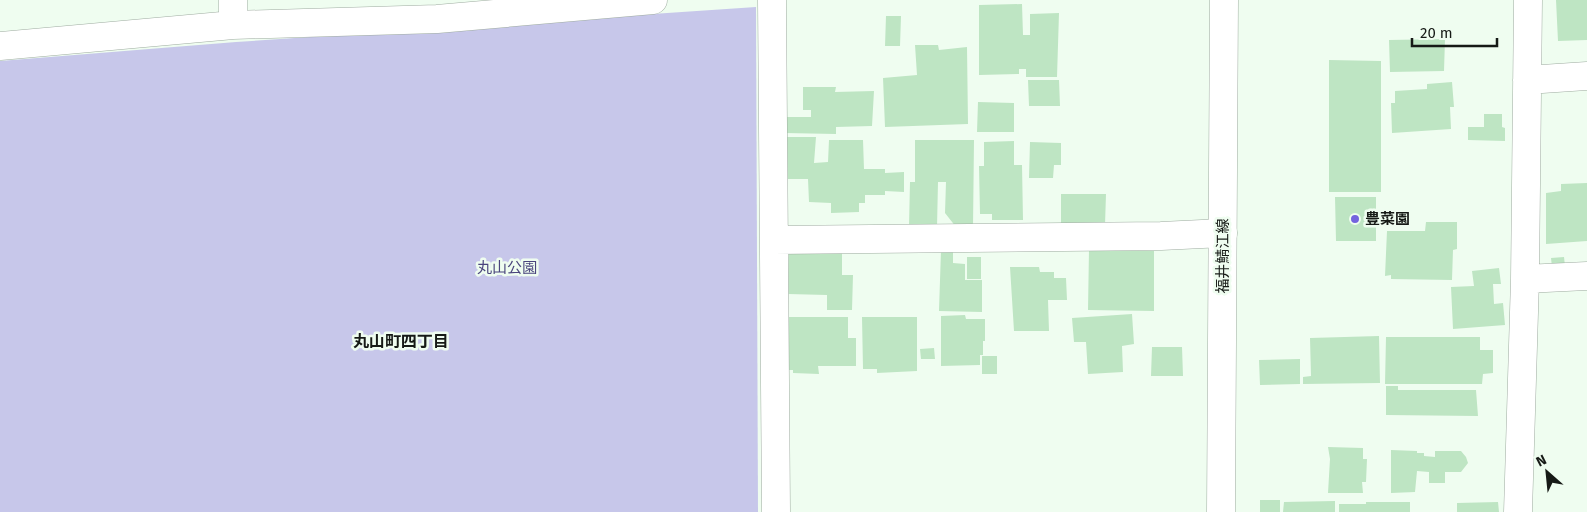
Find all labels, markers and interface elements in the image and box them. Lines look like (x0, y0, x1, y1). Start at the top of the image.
scale bar (1412, 15, 1497, 47)
text: 20 m (1420, 24, 1453, 42)
place label: 豊菜園 (1365, 210, 1410, 228)
marker: 豊菜園 (1349, 213, 1361, 225)
street label: 福井鯖江線 (1214, 218, 1232, 294)
park label: 丸山公園 (477, 259, 537, 277)
district label: 丸山町四丁目 (353, 332, 449, 351)
north arrow (1522, 447, 1572, 497)
text: N (1533, 451, 1549, 471)

